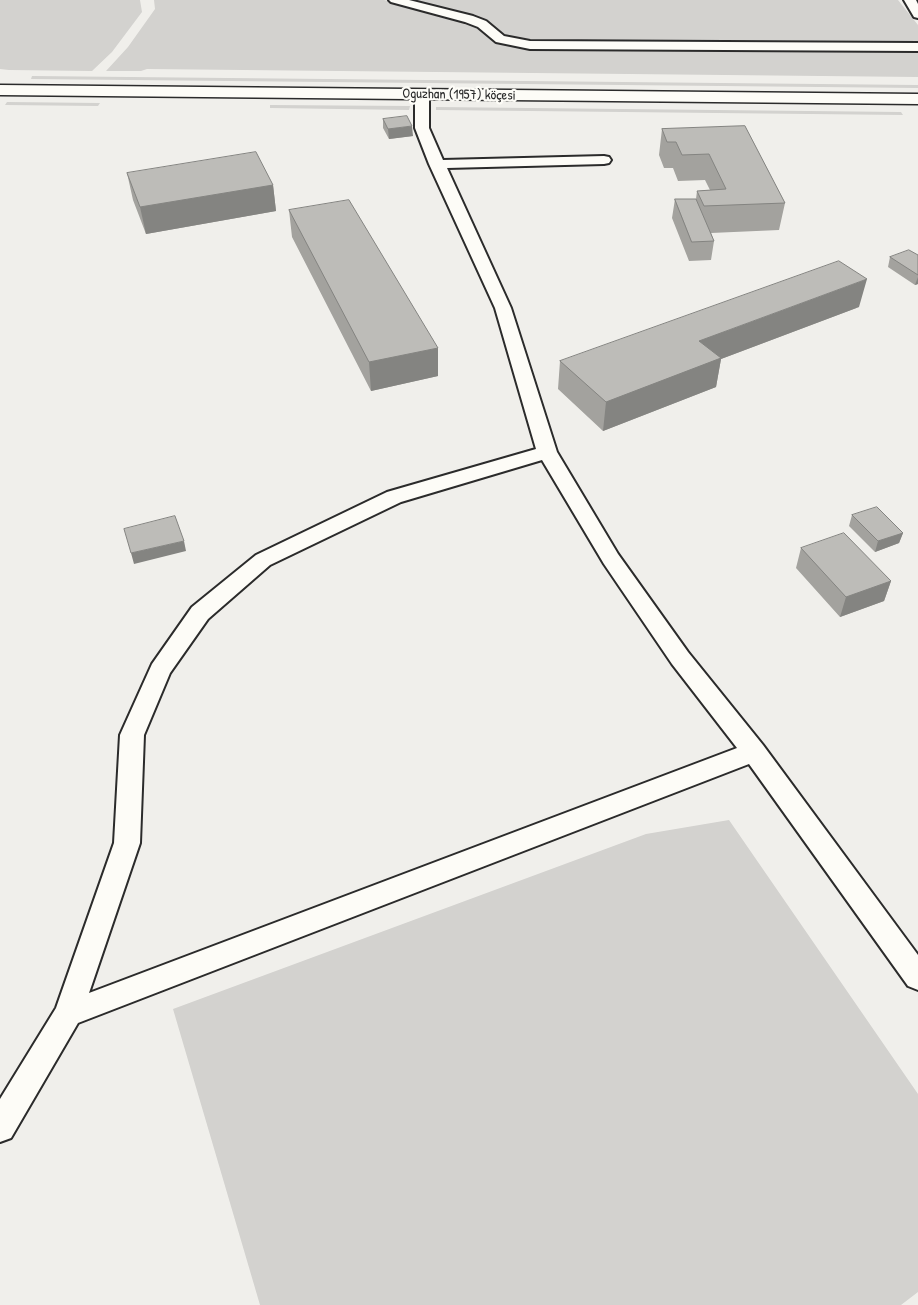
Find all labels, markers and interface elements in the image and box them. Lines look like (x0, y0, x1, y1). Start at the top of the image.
street label: Oguzhan (1957) köçesi (402, 86, 516, 104)

